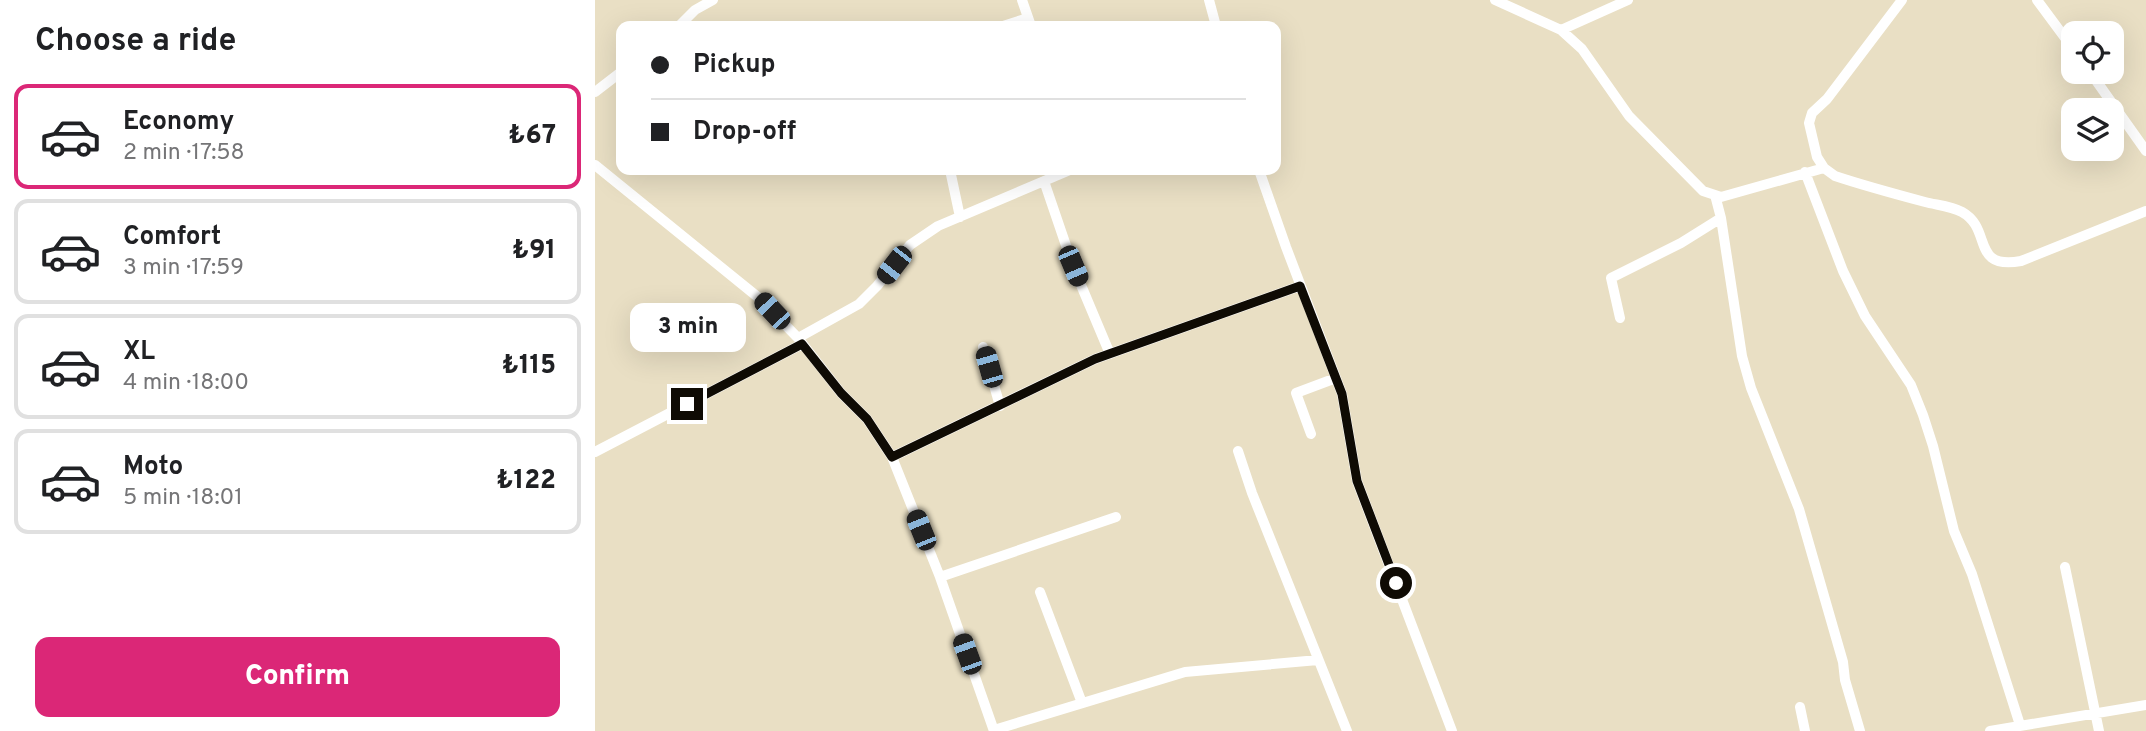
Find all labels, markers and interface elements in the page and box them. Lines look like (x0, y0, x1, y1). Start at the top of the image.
map controls (2061, 21, 2124, 161)
button: locate (2061, 21, 2124, 84)
text: Choose a ride (35, 22, 236, 62)
text: Pickup (693, 49, 776, 82)
button: layers (2061, 98, 2124, 161)
icon: car (39, 105, 102, 168)
text: Economy (123, 106, 234, 139)
text: Drop-off (693, 116, 796, 149)
text: ₺67 (508, 120, 556, 153)
text: 2 min · 17:58 (123, 139, 245, 168)
icon: car (39, 220, 102, 283)
text: Comfort (123, 221, 221, 254)
text: ₺91 (512, 235, 556, 268)
car (873, 242, 916, 288)
car (1056, 243, 1091, 289)
text: 3 min · 17:59 (123, 254, 244, 283)
car (750, 288, 795, 334)
callout: 3 min (629, 302, 745, 352)
text: 3 min (658, 313, 718, 342)
icon: car (39, 335, 102, 398)
text: XL (123, 336, 155, 369)
car (974, 344, 1005, 390)
text: ₺115 (502, 350, 556, 383)
text: 4 min · 18:00 (123, 369, 249, 398)
route end (671, 388, 703, 420)
icon: car (39, 450, 102, 513)
text: Moto (123, 451, 183, 484)
text: ₺122 (496, 465, 556, 498)
text: 5 min · 18:01 (123, 484, 243, 513)
car (904, 507, 939, 553)
route start (1380, 567, 1412, 599)
car (950, 631, 985, 677)
button: Confirm (35, 637, 560, 717)

